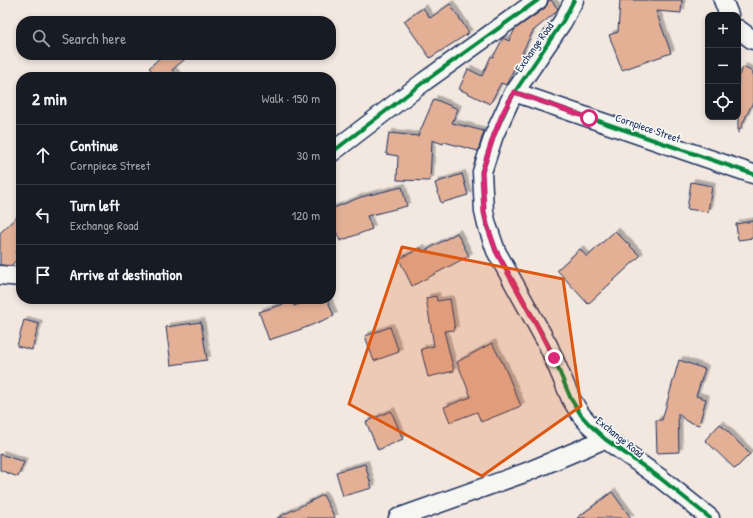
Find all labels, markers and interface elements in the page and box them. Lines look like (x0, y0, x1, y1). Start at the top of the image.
map controls (705, 12, 741, 120)
button: + (705, 12, 741, 48)
search box (16, 16, 336, 60)
street label: Exchange Road (512, 19, 557, 75)
icon: search (30, 27, 52, 49)
text: Search here (62, 28, 126, 49)
button: − (705, 48, 741, 84)
button: locate (705, 84, 741, 120)
text: 2 min (32, 87, 67, 110)
text: Walk · 150 m (262, 89, 320, 107)
route start (580, 109, 598, 127)
street label: Cornpiece Street (614, 110, 683, 146)
text: Continue (70, 135, 118, 156)
icon: ahead (32, 144, 54, 166)
text: 30 m (297, 146, 320, 164)
text: Cornpiece Street (70, 156, 150, 174)
text: Turn left (70, 195, 120, 216)
icon: left (32, 204, 54, 226)
text: 120 m (292, 206, 320, 224)
text: Exchange Road (70, 216, 138, 234)
icon: arrive (32, 264, 54, 286)
text: Arrive at destination (70, 264, 182, 285)
route end (545, 349, 563, 367)
street label: Exchange Road (593, 413, 647, 461)

